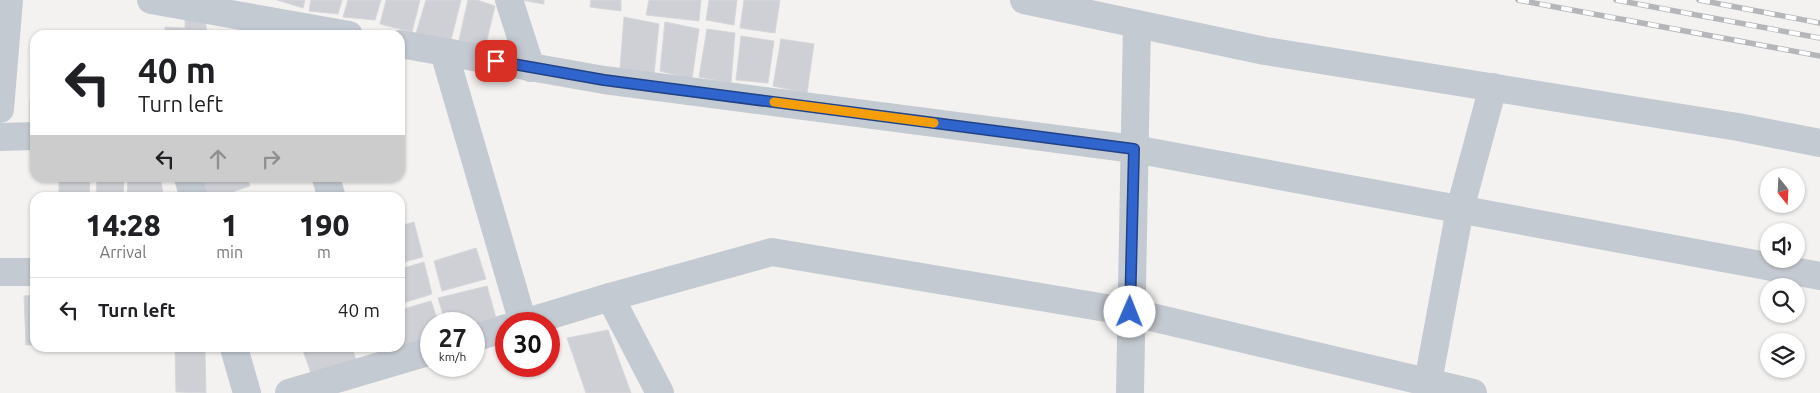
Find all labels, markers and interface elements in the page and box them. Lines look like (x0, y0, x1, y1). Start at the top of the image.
pin (475, 40, 517, 82)
icon: arrive (482, 47, 510, 75)
icon: left (55, 50, 120, 115)
text: 40 m (138, 50, 216, 90)
text: Turn left (138, 91, 223, 116)
icon: left (151, 145, 179, 173)
icon: ahead (204, 145, 232, 173)
icon: right (257, 145, 285, 173)
north arrow (1760, 168, 1805, 212)
map controls (1760, 168, 1805, 378)
text: 14:28 (86, 208, 161, 242)
text: 1 (221, 208, 238, 242)
text: 190 (299, 208, 349, 242)
button: sound (1760, 223, 1805, 268)
text: Arrival (100, 243, 146, 261)
text: min (216, 243, 243, 261)
text: m (317, 243, 331, 261)
button: search (1760, 278, 1805, 323)
position arrow (1103, 285, 1155, 337)
icon: left (55, 296, 83, 324)
text: Turn left (98, 299, 176, 321)
text: 40 m (338, 299, 380, 321)
speed limit sign: 30 (495, 312, 560, 377)
text: 27 (438, 324, 467, 352)
button: layers (1760, 333, 1805, 378)
text: km/h (439, 350, 466, 363)

